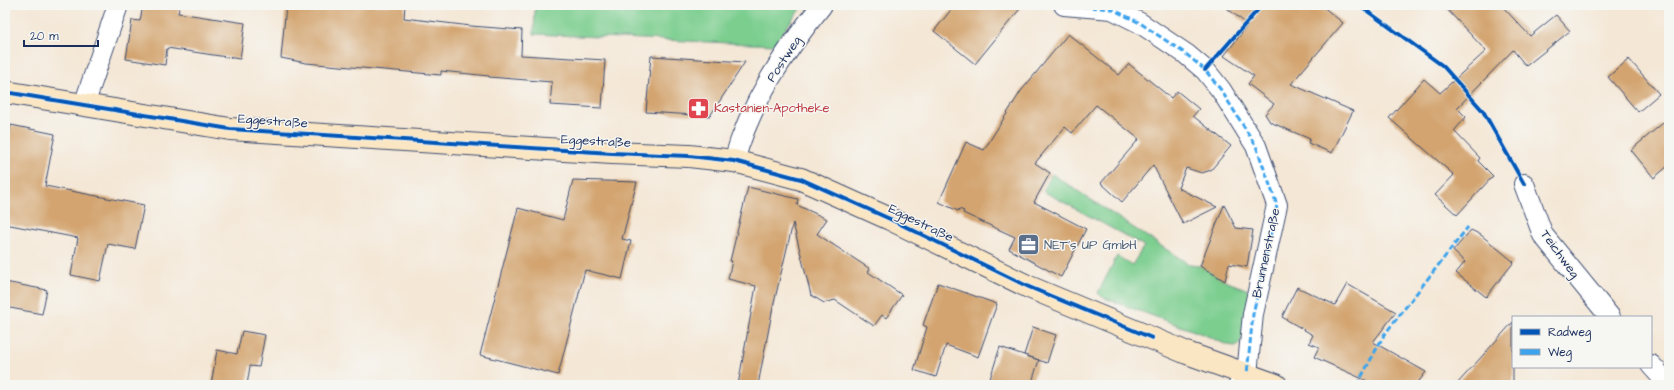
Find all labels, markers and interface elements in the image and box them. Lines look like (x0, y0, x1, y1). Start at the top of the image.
scale bar (24, 22, 98, 48)
text: 20 m (30, 28, 59, 45)
street label: Postweg (762, 32, 807, 86)
pharmacy icon: Kastanien-Apotheke (685, 95, 711, 121)
place label: Kastanien-Apotheke (714, 99, 830, 117)
street label: Eggestraße (237, 110, 309, 133)
street label: Eggestraße (561, 130, 631, 153)
street label: Eggestraße (885, 200, 956, 247)
street label: Brunnenstraße (1248, 206, 1284, 300)
street label: Teichweg (1535, 226, 1584, 283)
office icon: NET's UP GmbH (1015, 232, 1041, 258)
place label: NET's UP GmbH (1044, 236, 1137, 254)
legend (1512, 316, 1652, 368)
text: Radweg (1548, 324, 1591, 342)
text: Weg (1548, 344, 1572, 362)

